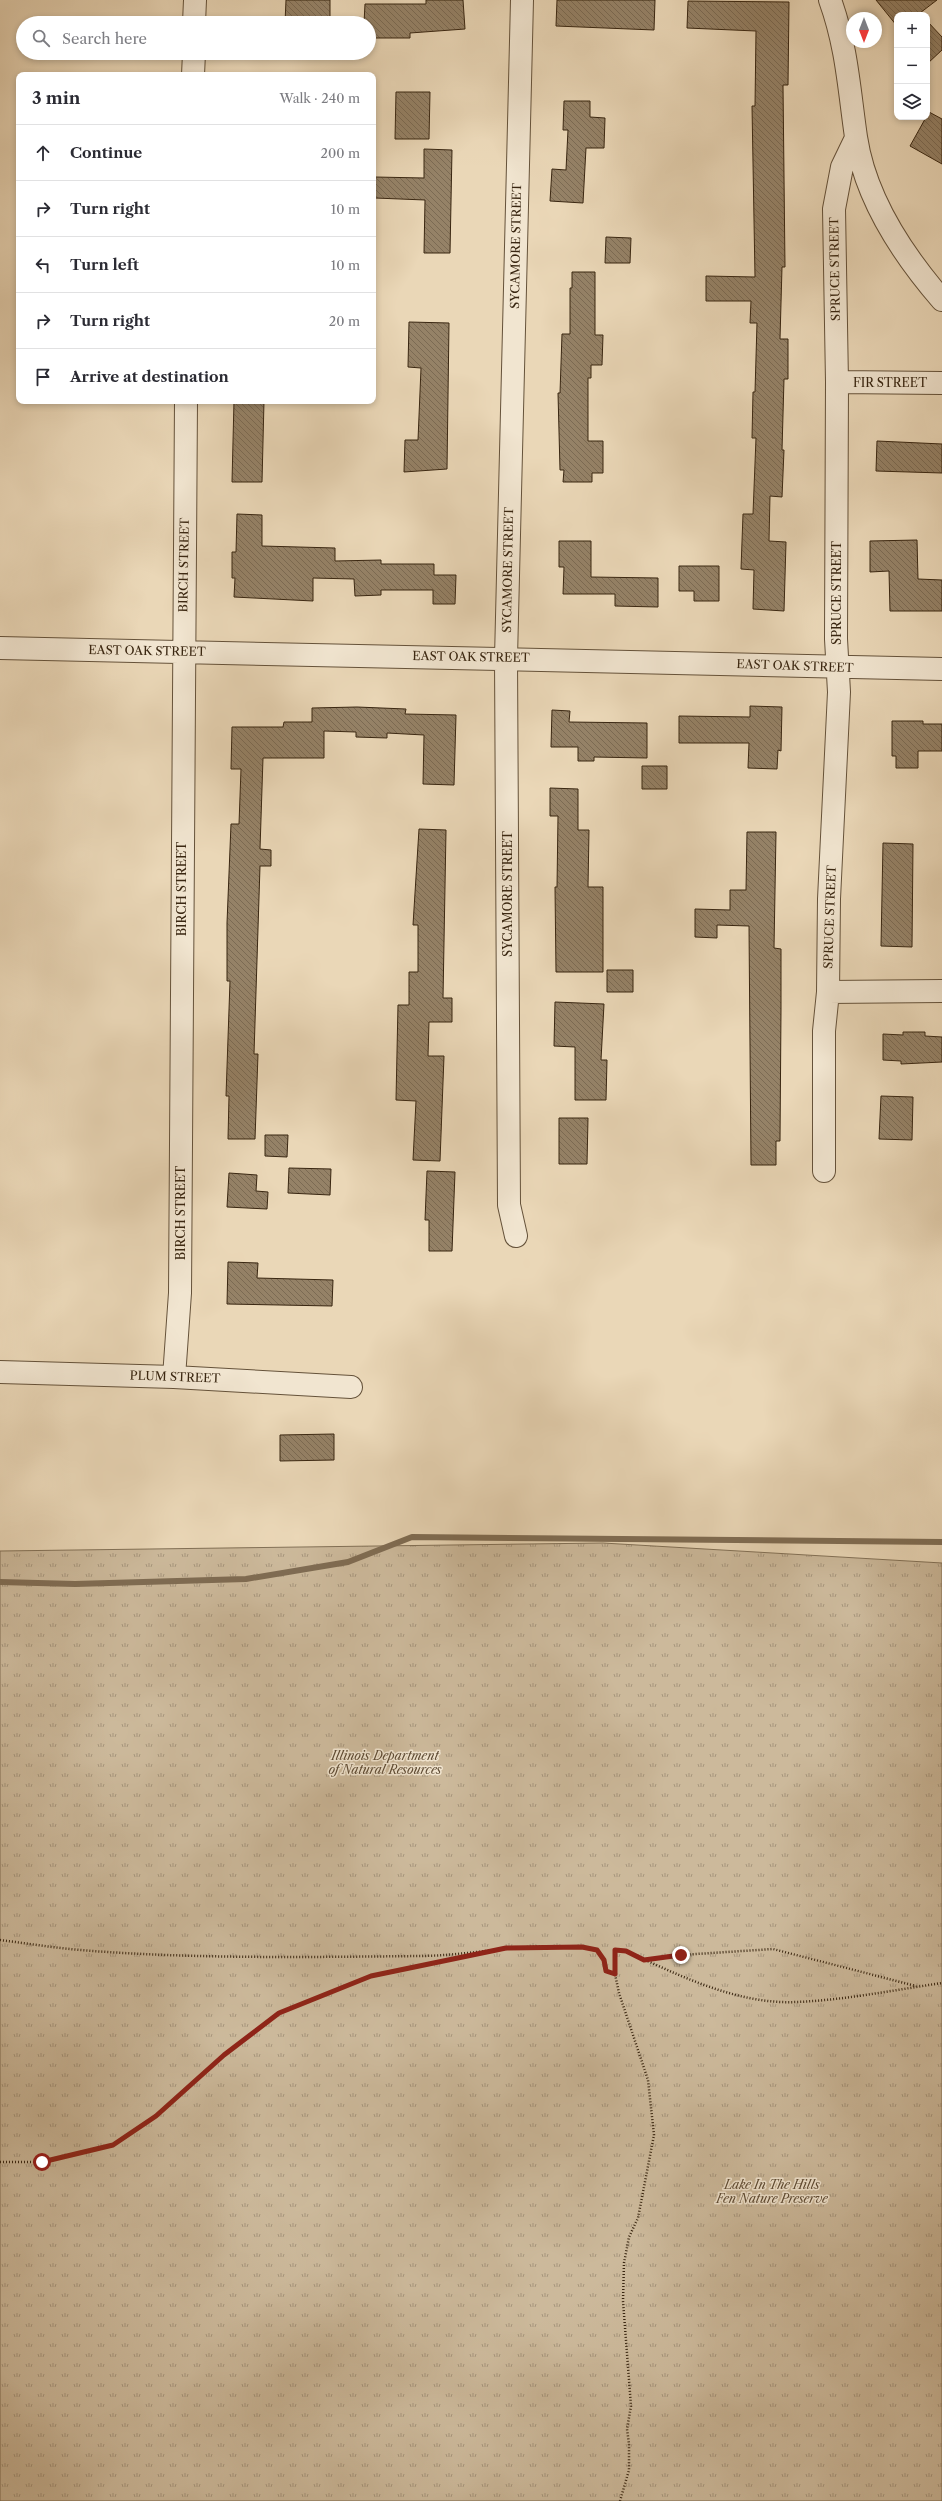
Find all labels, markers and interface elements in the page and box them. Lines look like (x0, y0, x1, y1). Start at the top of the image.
north arrow (846, 12, 882, 48)
map controls (894, 12, 930, 120)
button: + (894, 12, 930, 48)
search box (16, 16, 376, 60)
icon: search (30, 27, 52, 49)
text: Search here (62, 29, 147, 48)
button: − (894, 48, 930, 84)
button: layers (894, 84, 930, 120)
text: 3 min (32, 88, 81, 108)
text: Walk · 240 m (280, 90, 360, 106)
icon: ahead (32, 142, 54, 164)
text: Continue (70, 143, 142, 162)
text: 200 m (320, 145, 360, 161)
street label: SYCAMORE STREET (507, 183, 524, 309)
icon: right (32, 198, 54, 220)
text: Turn right (70, 199, 150, 218)
text: 10 m (331, 201, 360, 217)
street label: SPRUCE STREET (826, 217, 843, 321)
icon: left (32, 254, 54, 276)
text: Turn left (70, 255, 139, 274)
text: 10 m (331, 257, 360, 273)
icon: right (32, 310, 54, 332)
text: Turn right (70, 311, 150, 330)
text: 20 m (329, 313, 360, 329)
icon: arrive (32, 366, 54, 388)
text: Arrive at destination (70, 367, 229, 386)
street label: FIR STREET (853, 375, 927, 390)
street label: SYCAMORE STREET (499, 507, 516, 633)
street label: BIRCH STREET (175, 517, 192, 612)
street label: SPRUCE STREET (829, 541, 844, 645)
street label: EAST OAK STREET (88, 642, 206, 659)
street label: EAST OAK STREET (412, 648, 530, 665)
street label: EAST OAK STREET (736, 656, 854, 675)
street label: SYCAMORE STREET (500, 831, 515, 957)
street label: BIRCH STREET (174, 842, 189, 936)
street label: SPRUCE STREET (820, 865, 839, 969)
street label: BIRCH STREET (173, 1166, 188, 1260)
street label: PLUM STREET (129, 1367, 221, 1386)
park label: Illinois Department of Natural Resources (328, 1748, 442, 1777)
route end (672, 1946, 690, 1964)
route start (33, 2153, 51, 2171)
park label: Lake In The Hills Fen Nature Preserve (715, 2177, 829, 2206)

